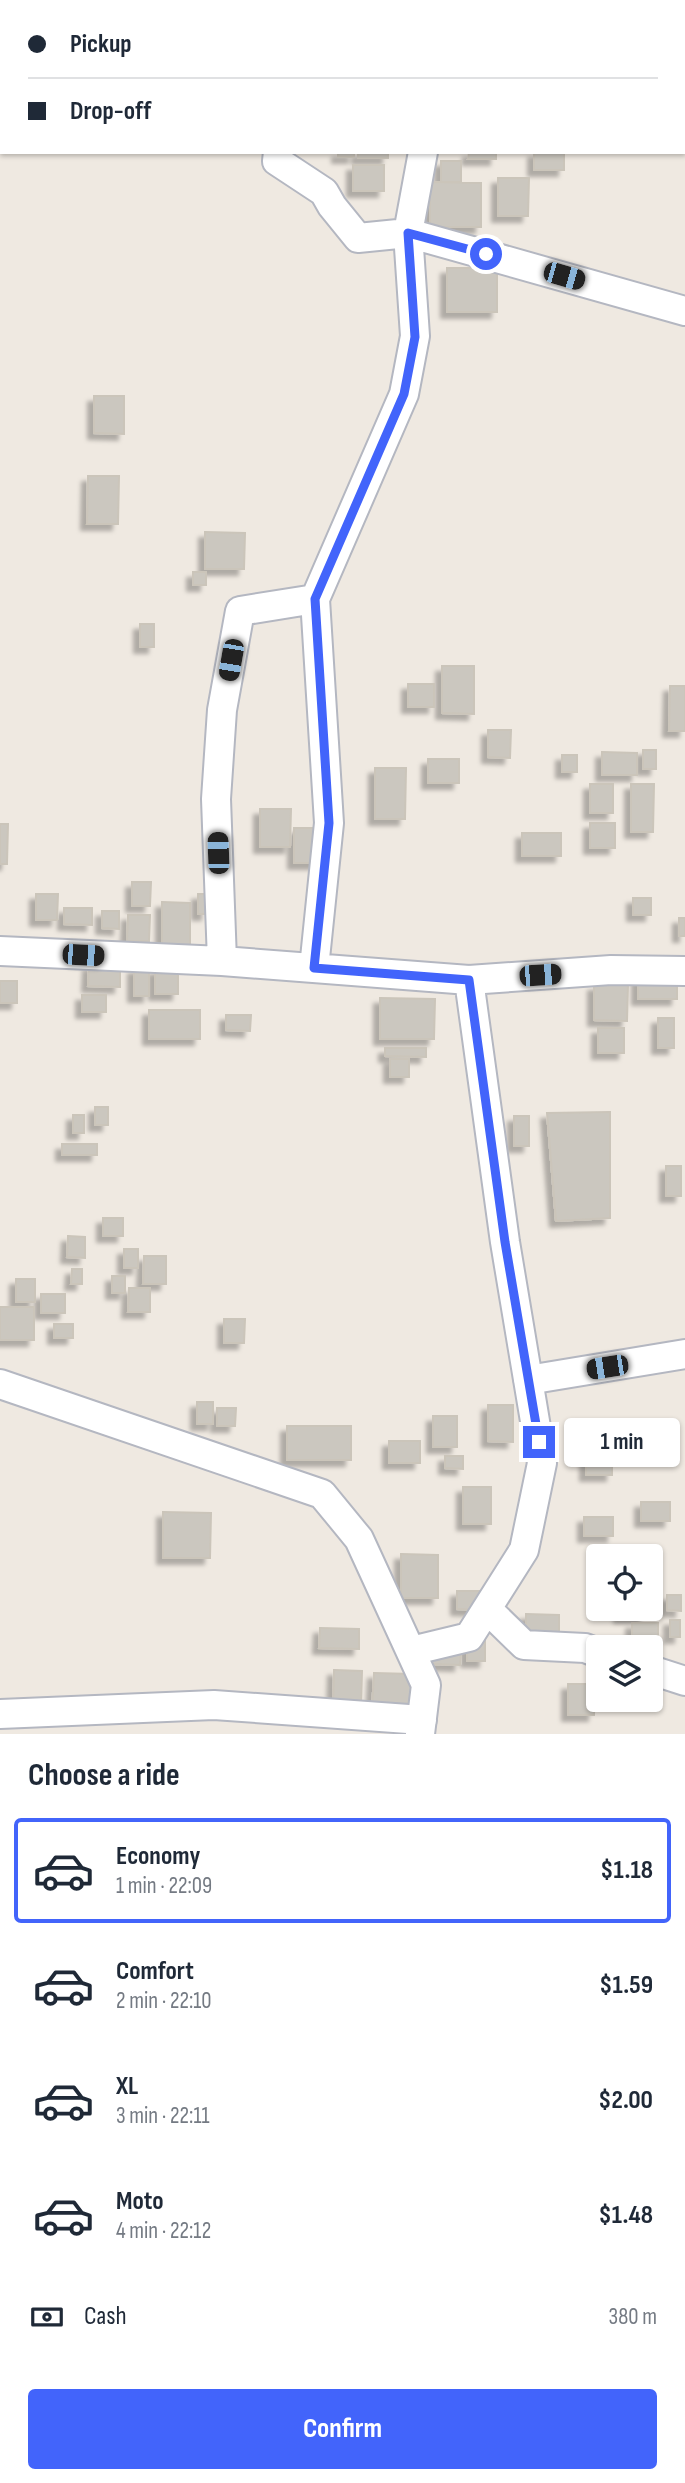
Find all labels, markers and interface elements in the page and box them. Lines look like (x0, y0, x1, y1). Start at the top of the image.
text: Pickup (70, 29, 132, 60)
text: Drop-off (70, 96, 151, 127)
route start (470, 238, 502, 270)
car (541, 260, 588, 292)
car (218, 637, 245, 683)
car (207, 832, 230, 874)
car (62, 943, 105, 967)
car (519, 963, 562, 987)
car (585, 1353, 630, 1381)
callout: 1 min (564, 1418, 679, 1466)
route end (523, 1426, 555, 1458)
text: 1 min (601, 1428, 643, 1456)
map controls (586, 1544, 663, 1712)
button: locate (586, 1544, 663, 1621)
button: layers (586, 1635, 663, 1712)
text: Choose a ride (28, 1756, 180, 1795)
icon: car (32, 1839, 95, 1902)
text: Economy (116, 1841, 200, 1872)
text: $1.18 (600, 1855, 653, 1886)
text: 1 min · 22:09 (116, 1872, 212, 1900)
icon: car (32, 1954, 95, 2017)
text: Comfort (116, 1956, 194, 1987)
text: $1.59 (599, 1970, 653, 2001)
text: 2 min · 22:10 (116, 1987, 212, 2015)
icon: car (32, 2069, 95, 2132)
text: XL (116, 2071, 138, 2102)
text: $2.00 (598, 2085, 653, 2116)
text: 3 min · 22:11 (116, 2102, 210, 2130)
icon: car (32, 2184, 95, 2247)
text: Moto (116, 2186, 164, 2217)
text: $1.48 (598, 2200, 653, 2231)
text: 4 min · 22:12 (116, 2217, 211, 2245)
icon: cash (28, 2298, 66, 2336)
text: Cash (84, 2301, 127, 2332)
text: 380 m (609, 2303, 657, 2331)
button: Confirm (28, 2389, 657, 2469)

